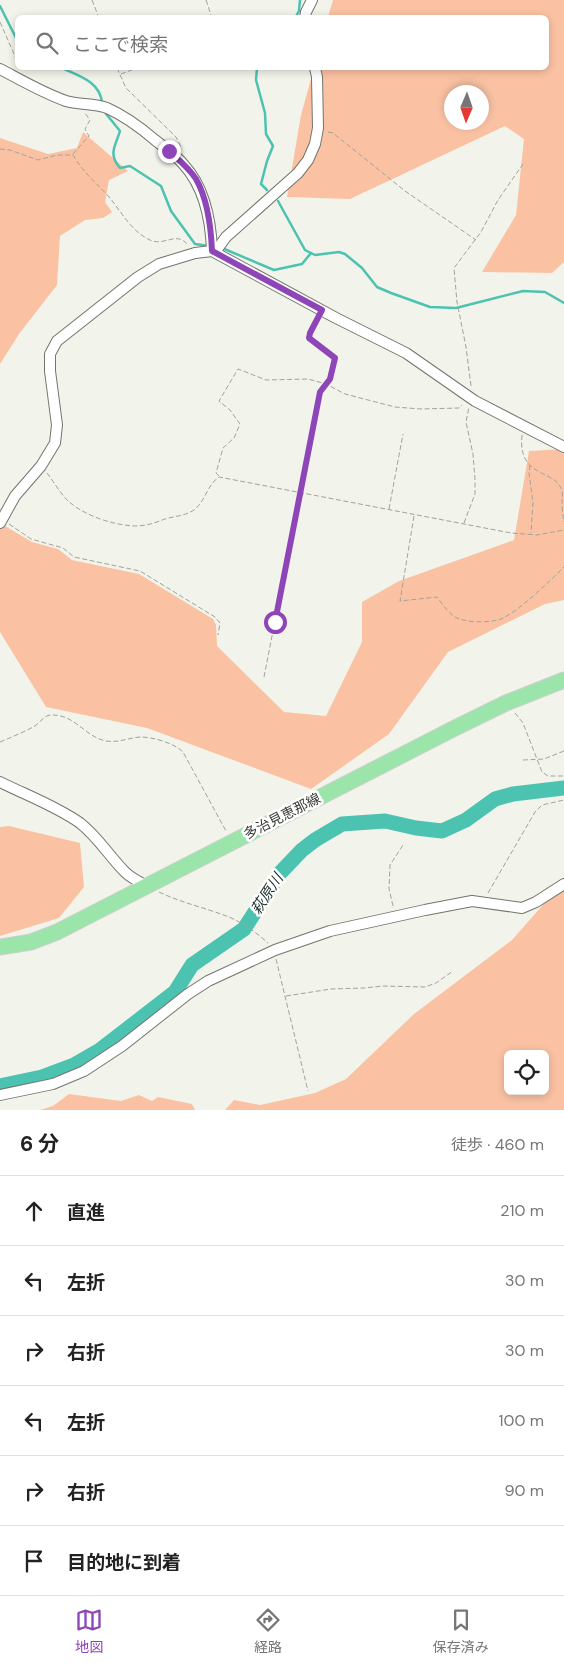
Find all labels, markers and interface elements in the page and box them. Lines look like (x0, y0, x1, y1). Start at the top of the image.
search box (15, 15, 549, 70)
icon: search (33, 29, 61, 57)
text: ここで検索 (73, 32, 168, 57)
north arrow (444, 85, 489, 130)
route end (158, 140, 181, 163)
route start (264, 611, 287, 634)
street label: 多治見恵那線 (240, 789, 324, 843)
water label: 萩原川 (246, 868, 289, 918)
map controls (504, 1050, 549, 1095)
button: locate (504, 1050, 549, 1095)
text: 6 分 (20, 1130, 59, 1158)
text: 徒歩 · 460 m (451, 1134, 544, 1155)
icon: ahead (20, 1197, 48, 1225)
text: 直進 (67, 1200, 105, 1225)
text: 210 m (500, 1200, 544, 1221)
icon: left (20, 1267, 48, 1295)
text: 左折 (67, 1270, 105, 1295)
text: 30 m (505, 1270, 544, 1291)
icon: right (20, 1337, 48, 1365)
text: 右折 (67, 1340, 105, 1365)
text: 30 m (505, 1340, 544, 1361)
icon: left (20, 1407, 48, 1435)
text: 左折 (67, 1410, 105, 1435)
text: 100 m (499, 1410, 544, 1431)
icon: right (20, 1477, 48, 1505)
text: 右折 (67, 1480, 105, 1505)
text: 90 m (504, 1480, 544, 1501)
icon: arrive (20, 1547, 48, 1575)
text: 目的地に到着 (67, 1550, 181, 1575)
tab: 地図 (75, 1606, 103, 1656)
tab: 経路 (254, 1606, 282, 1656)
tab: 保存済み (433, 1606, 489, 1656)

